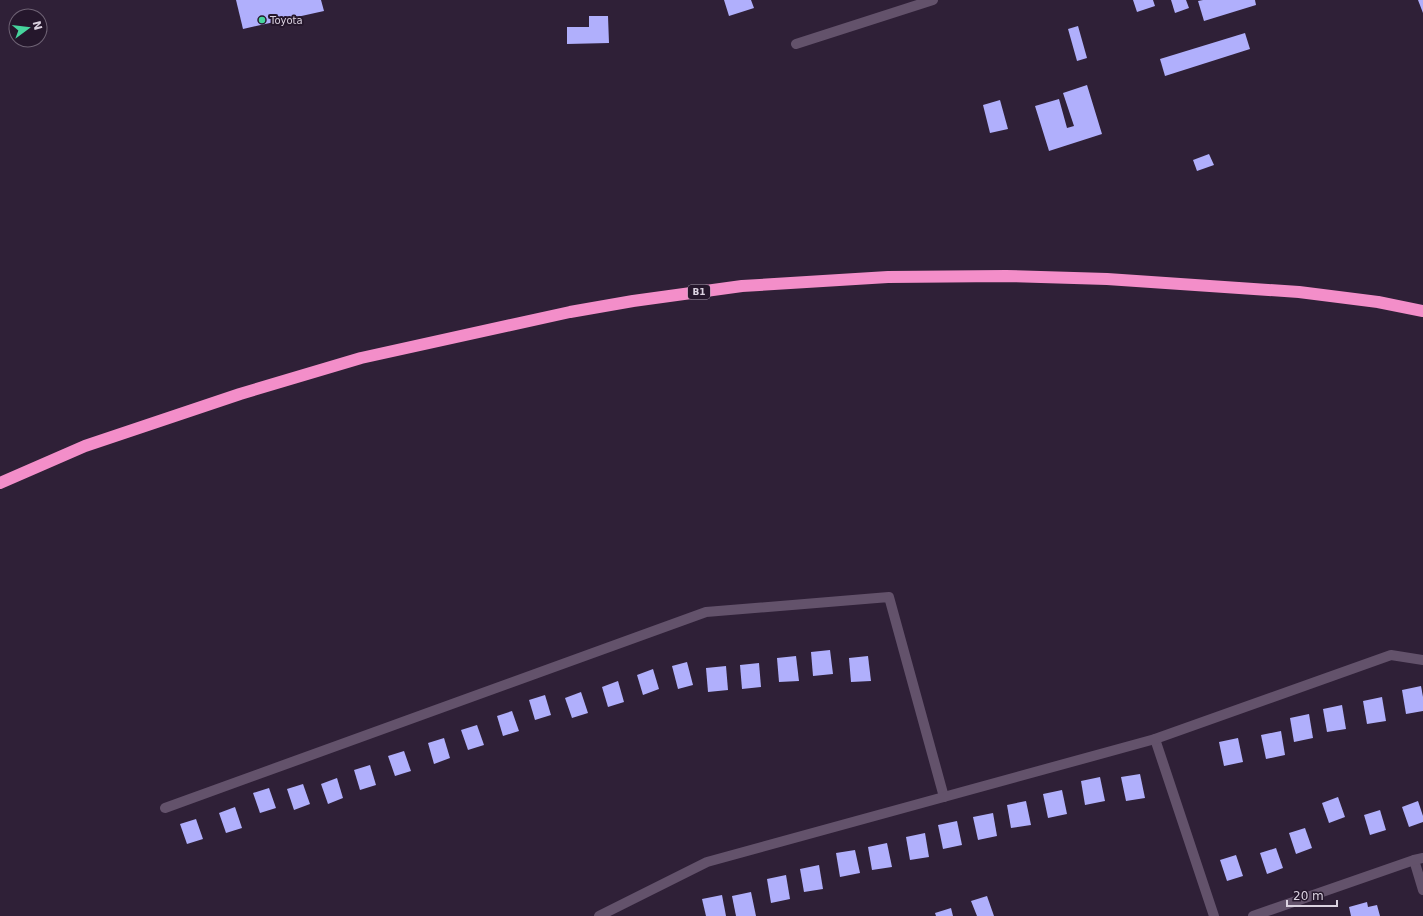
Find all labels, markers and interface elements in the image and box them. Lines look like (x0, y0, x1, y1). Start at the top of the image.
north arrow (8, 8, 48, 48)
marker: Toyota (257, 15, 267, 25)
place label: Toyota (269, 15, 303, 26)
text: N (30, 19, 45, 32)
road number: B1 (688, 285, 710, 299)
scale bar (1287, 882, 1337, 908)
text: 20 m (1293, 889, 1324, 903)

